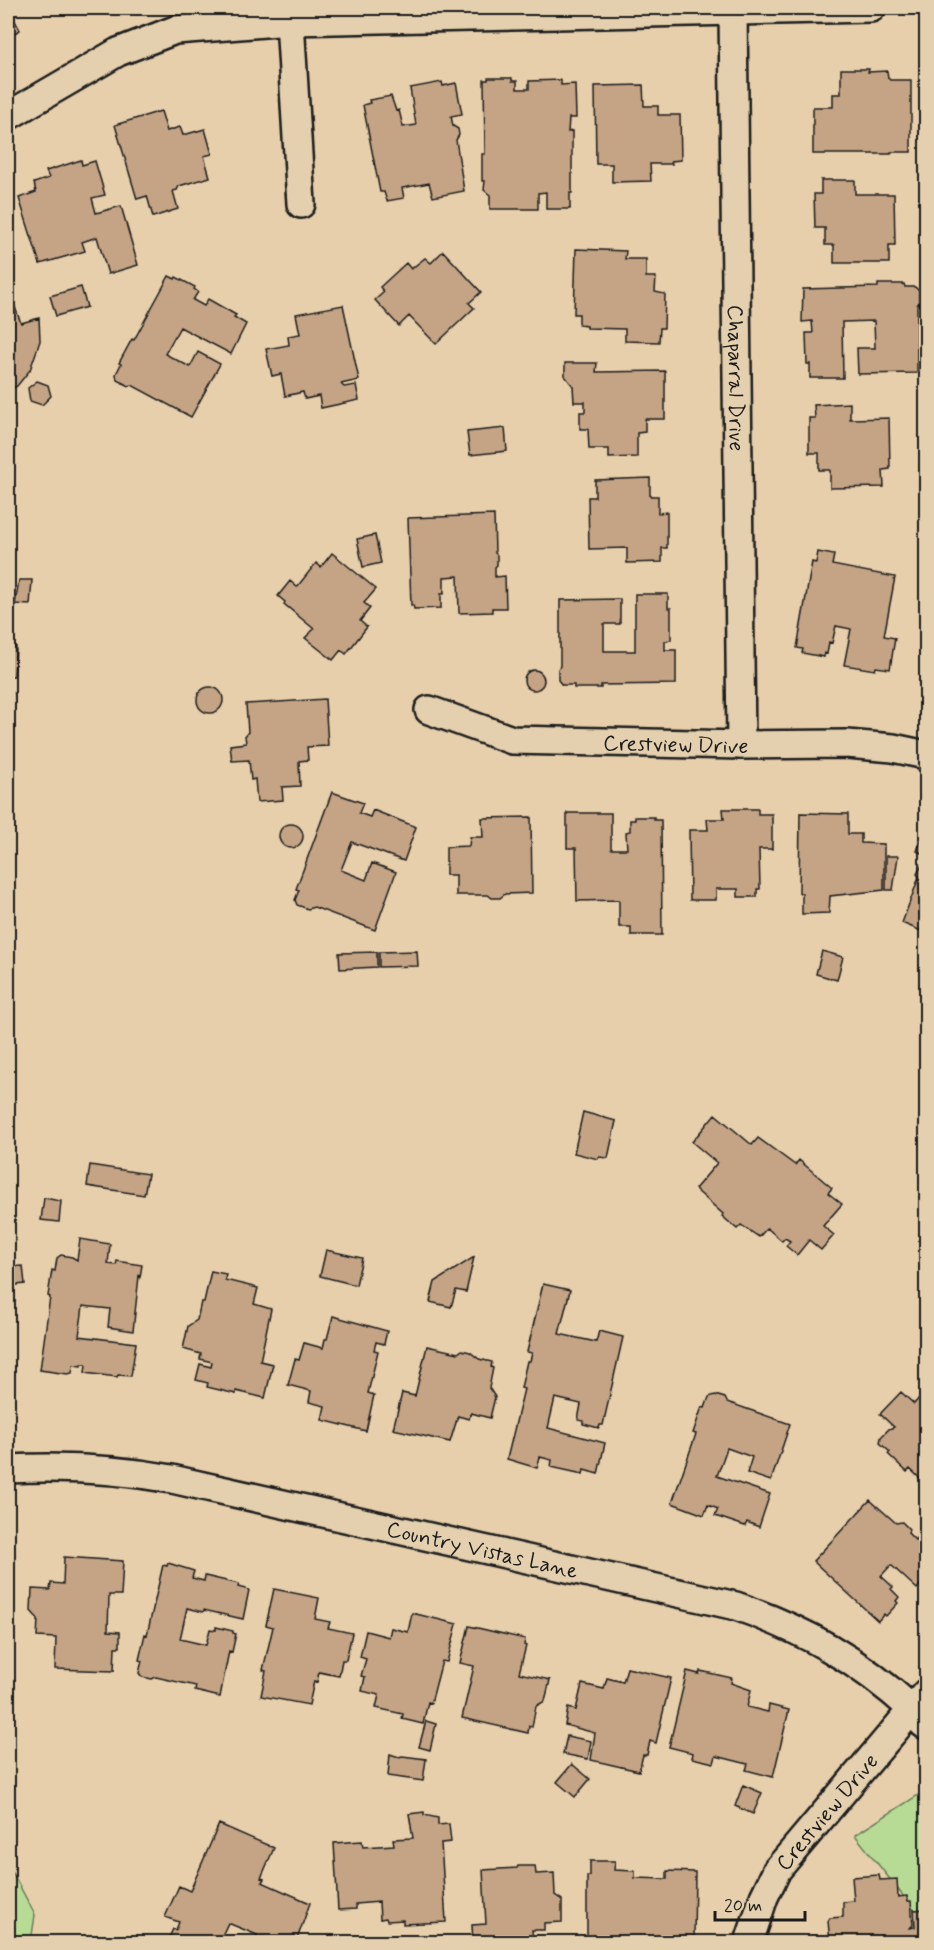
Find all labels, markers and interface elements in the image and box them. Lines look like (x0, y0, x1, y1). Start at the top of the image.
street label: Chaparral Drive (720, 304, 750, 452)
street label: Crestview Drive (603, 730, 748, 761)
street label: Country Vistas Lane (384, 1516, 581, 1586)
street label: Crestview Drive (770, 1748, 885, 1877)
scale bar (715, 1884, 805, 1922)
text: 20 m (724, 1894, 762, 1918)

